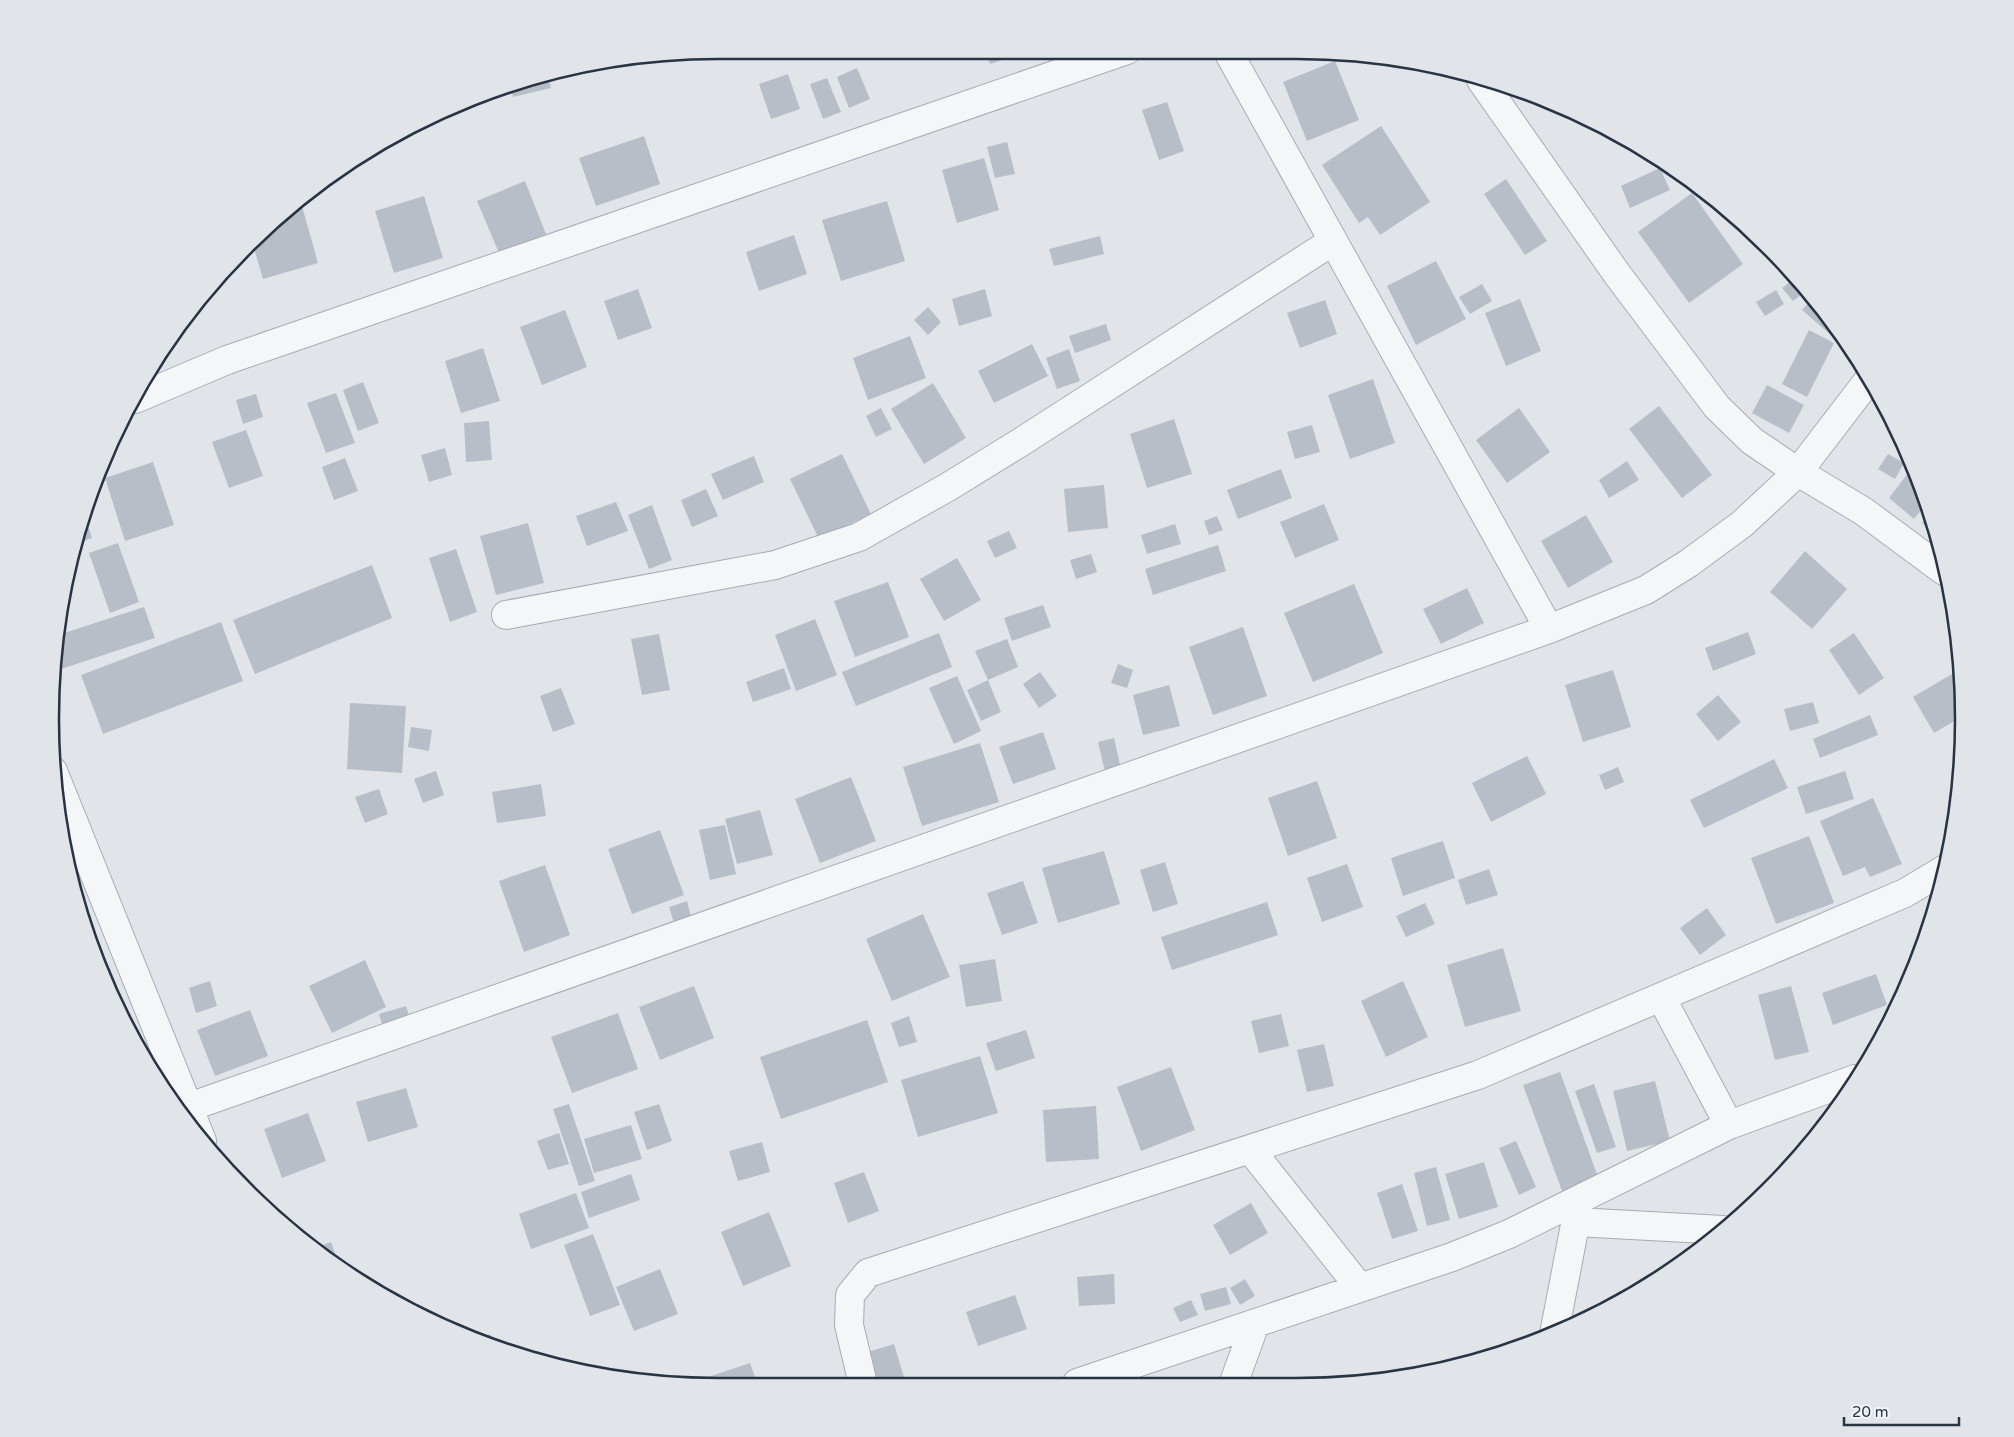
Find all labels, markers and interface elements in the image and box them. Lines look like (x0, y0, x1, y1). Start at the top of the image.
scale bar (1844, 1394, 1959, 1426)
text: 20 m (1852, 1403, 1889, 1421)

